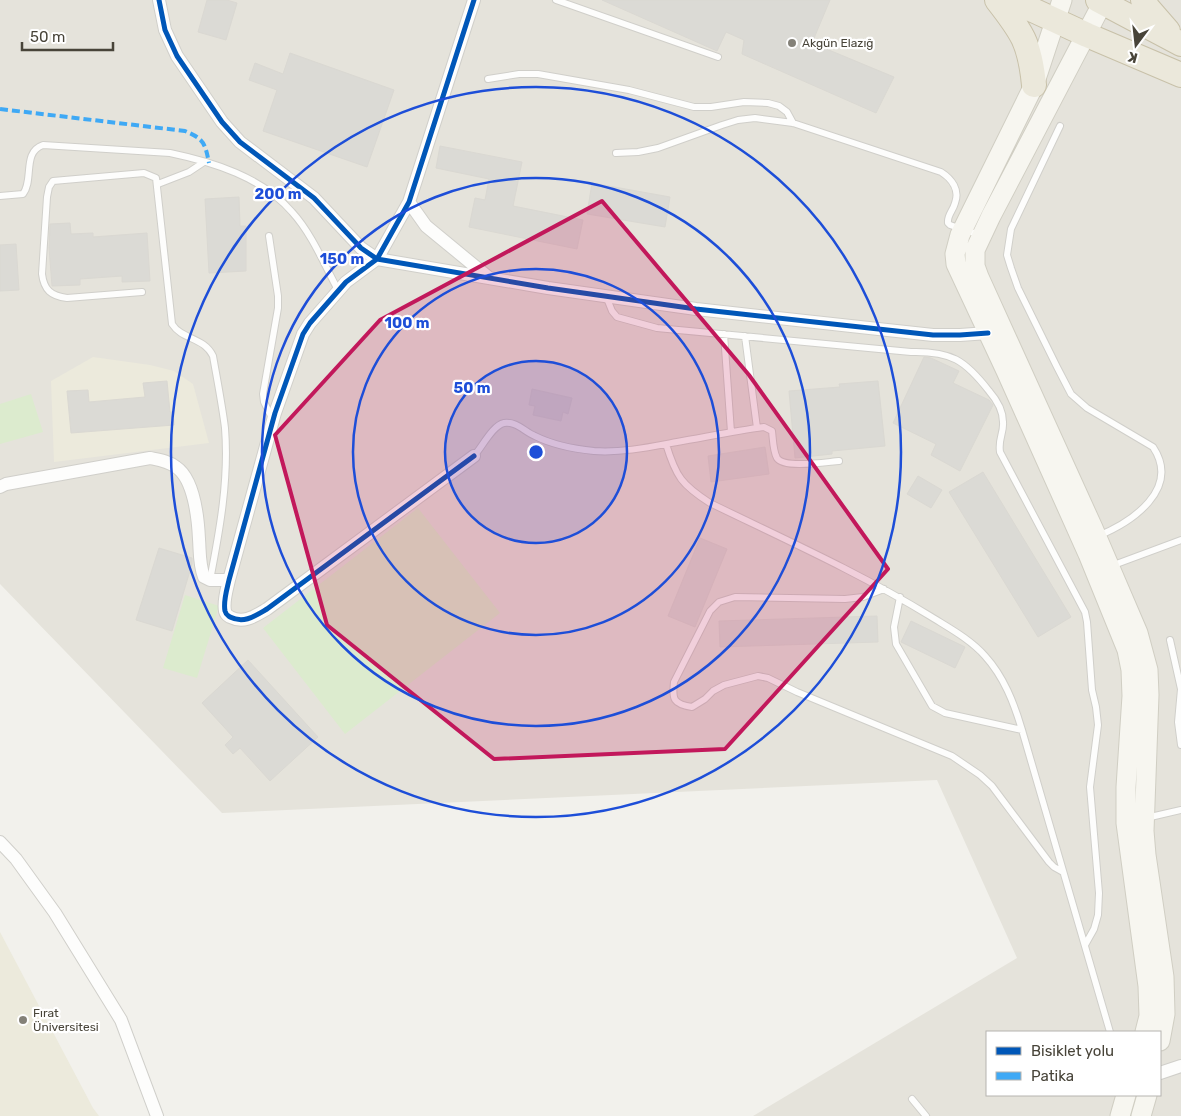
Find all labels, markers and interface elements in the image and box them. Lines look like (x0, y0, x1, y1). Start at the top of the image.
scale bar (22, 20, 114, 52)
north arrow (1111, 20, 1161, 70)
text: 50 m (30, 28, 65, 46)
place label: Akgün Elazığ (802, 36, 874, 50)
marker: Akgün Elazığ (786, 37, 798, 49)
text: K (1125, 47, 1139, 66)
text: 200 m (254, 185, 302, 203)
text: 150 m (320, 250, 364, 268)
text: 100 m (385, 314, 429, 332)
text: 50 m (454, 379, 490, 397)
centre of rings (527, 443, 545, 461)
place label: Fırat Üniversitesi (33, 1006, 99, 1034)
marker: Fırat Üniversitesi (17, 1014, 29, 1026)
legend (986, 1031, 1161, 1096)
text: Bisiklet yolu (1031, 1042, 1114, 1060)
text: Patika (1031, 1067, 1074, 1085)

